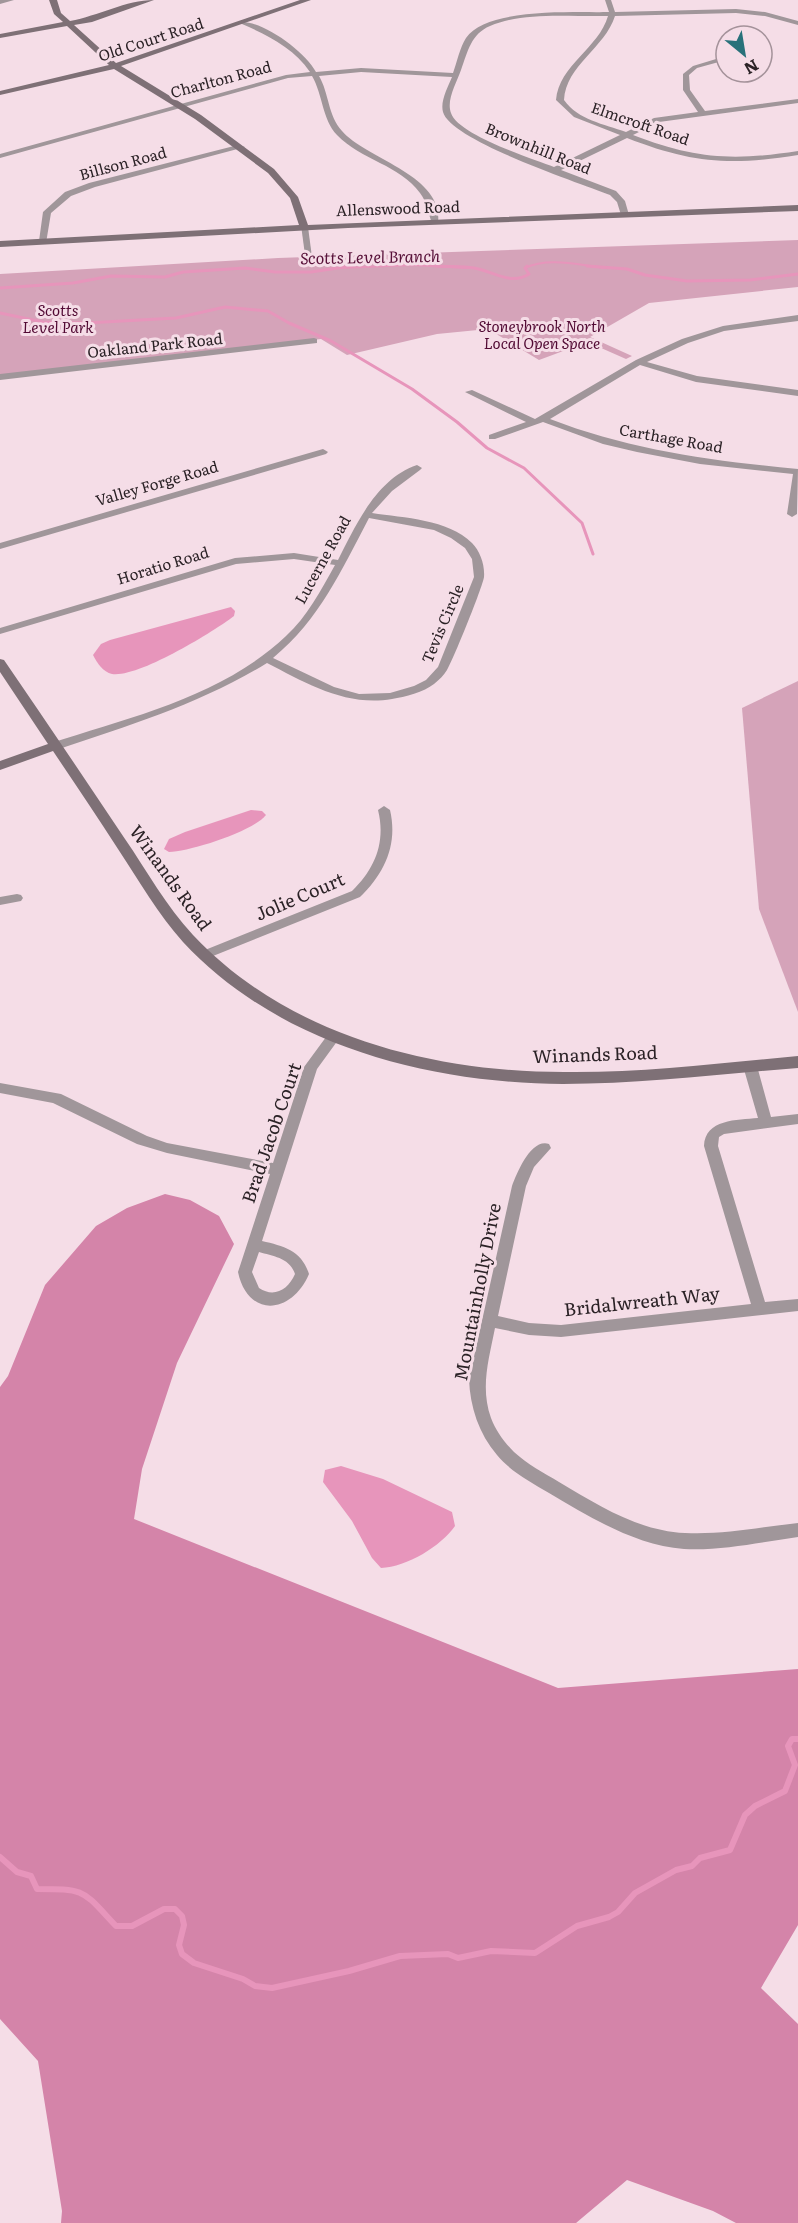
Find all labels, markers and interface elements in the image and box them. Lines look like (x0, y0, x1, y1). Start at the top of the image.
street label: Old Court Road (95, 11, 206, 66)
north arrow (714, 24, 774, 84)
street label: Charlton Road (167, 54, 274, 103)
text: N (740, 54, 764, 82)
street label: Elmcroft Road (588, 95, 693, 150)
street label: Brownhill Road (482, 116, 595, 179)
street label: Billson Road (76, 140, 169, 185)
street label: Allenswood Road (336, 194, 460, 221)
water label: Scotts Level Branch (300, 243, 441, 269)
park label: Scotts Level Park (23, 298, 94, 338)
park label: Stoneybrook North Local Open Space (478, 314, 606, 354)
street label: Oakland Park Road (86, 326, 224, 363)
street label: Carthage Road (618, 417, 725, 458)
street label: Valley Forge Road (92, 454, 221, 511)
street label: Lucerne Road (288, 511, 355, 608)
street label: Horatio Road (114, 540, 211, 589)
street label: Tevis Circle (415, 580, 469, 666)
street label: Winands Road (124, 819, 219, 936)
street label: Jolie Court (251, 864, 349, 927)
street label: Winands Road (532, 1038, 658, 1069)
street label: Brad Jacob Court (234, 1058, 308, 1206)
street label: Mountainholly Drive (446, 1201, 507, 1383)
street label: Bridalwreath Way (563, 1279, 722, 1322)

